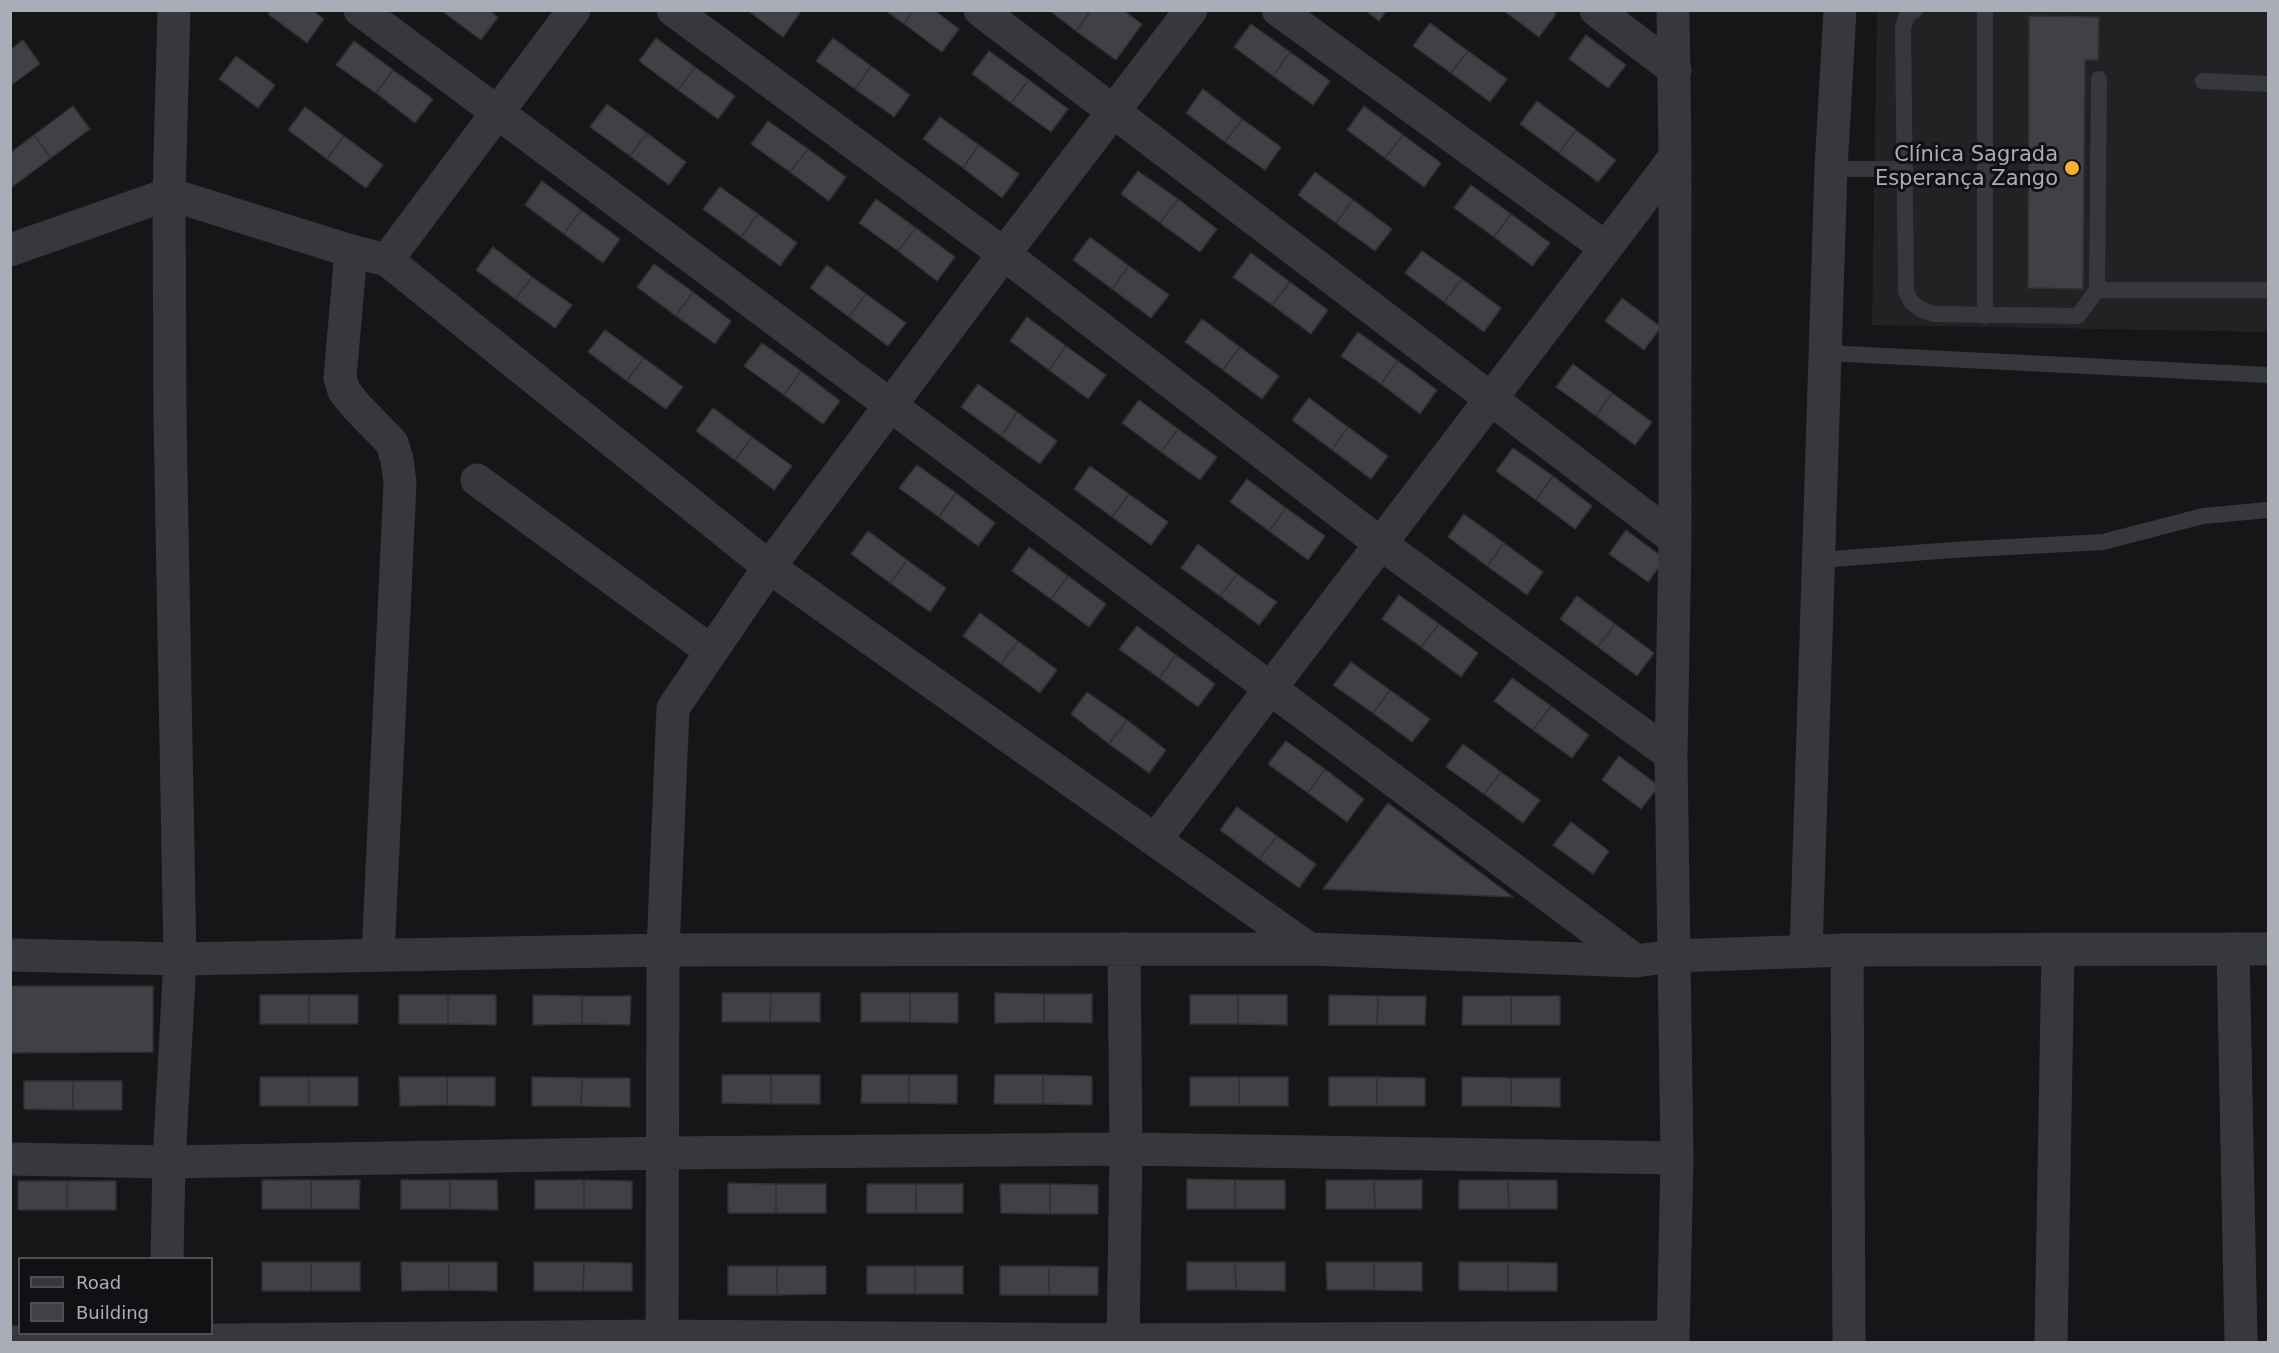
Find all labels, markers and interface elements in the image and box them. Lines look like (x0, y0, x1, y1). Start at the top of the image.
place label: Clínica Sagrada Esperança Zango (1875, 143, 2058, 193)
marker: Clínica Sagrada Esperança Zango (2063, 159, 2081, 177)
legend (18, 1257, 213, 1335)
text: Road (76, 1272, 121, 1293)
text: Building (76, 1302, 149, 1323)

